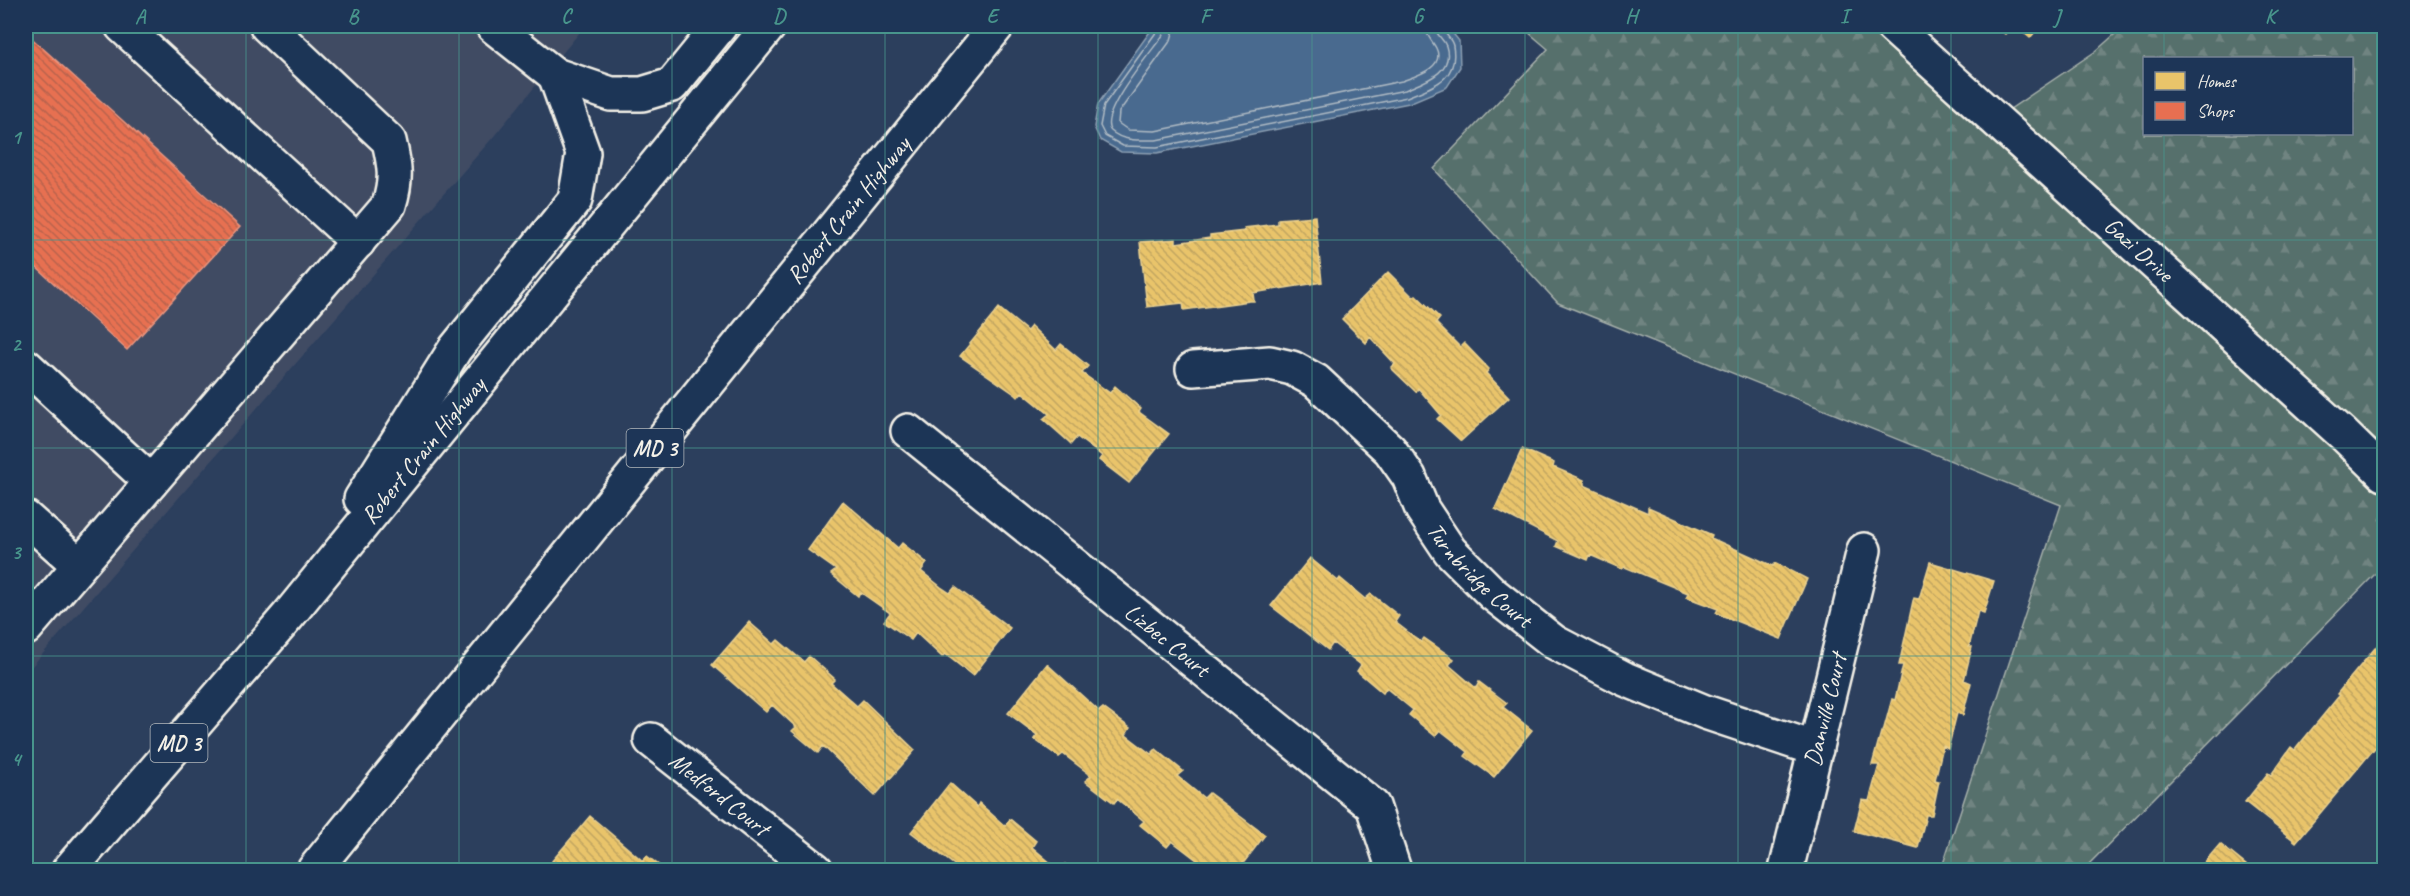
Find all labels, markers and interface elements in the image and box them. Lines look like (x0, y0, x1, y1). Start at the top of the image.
text: A (135, 4, 147, 29)
text: B (348, 4, 360, 29)
text: C (561, 4, 573, 29)
text: D (773, 4, 787, 29)
text: E (987, 4, 1001, 29)
text: F (1200, 4, 1214, 29)
text: G (1413, 4, 1426, 29)
text: H (1625, 4, 1640, 29)
text: I (1840, 4, 1853, 29)
text: J (2052, 4, 2064, 29)
text: K (2265, 4, 2279, 29)
legend (2143, 57, 2353, 135)
text: Homes (2197, 70, 2237, 92)
text: Shops (2197, 100, 2236, 122)
text: 1 (12, 125, 23, 150)
street label: Robert Crain Highway (780, 129, 918, 290)
street label: Gazi Drive (2098, 210, 2181, 290)
text: 2 (12, 332, 23, 357)
street label: Robert Crain Highway (354, 369, 493, 530)
road number: MD 3 (626, 429, 684, 467)
street label: Turnbridge Court (1420, 517, 1540, 635)
text: 3 (12, 540, 23, 565)
street label: Lizbec Court (1119, 597, 1217, 685)
street label: Danville Court (1797, 647, 1854, 769)
road number: MD 3 (150, 724, 207, 762)
street label: Medford Court (663, 745, 778, 844)
text: 4 (12, 747, 24, 772)

